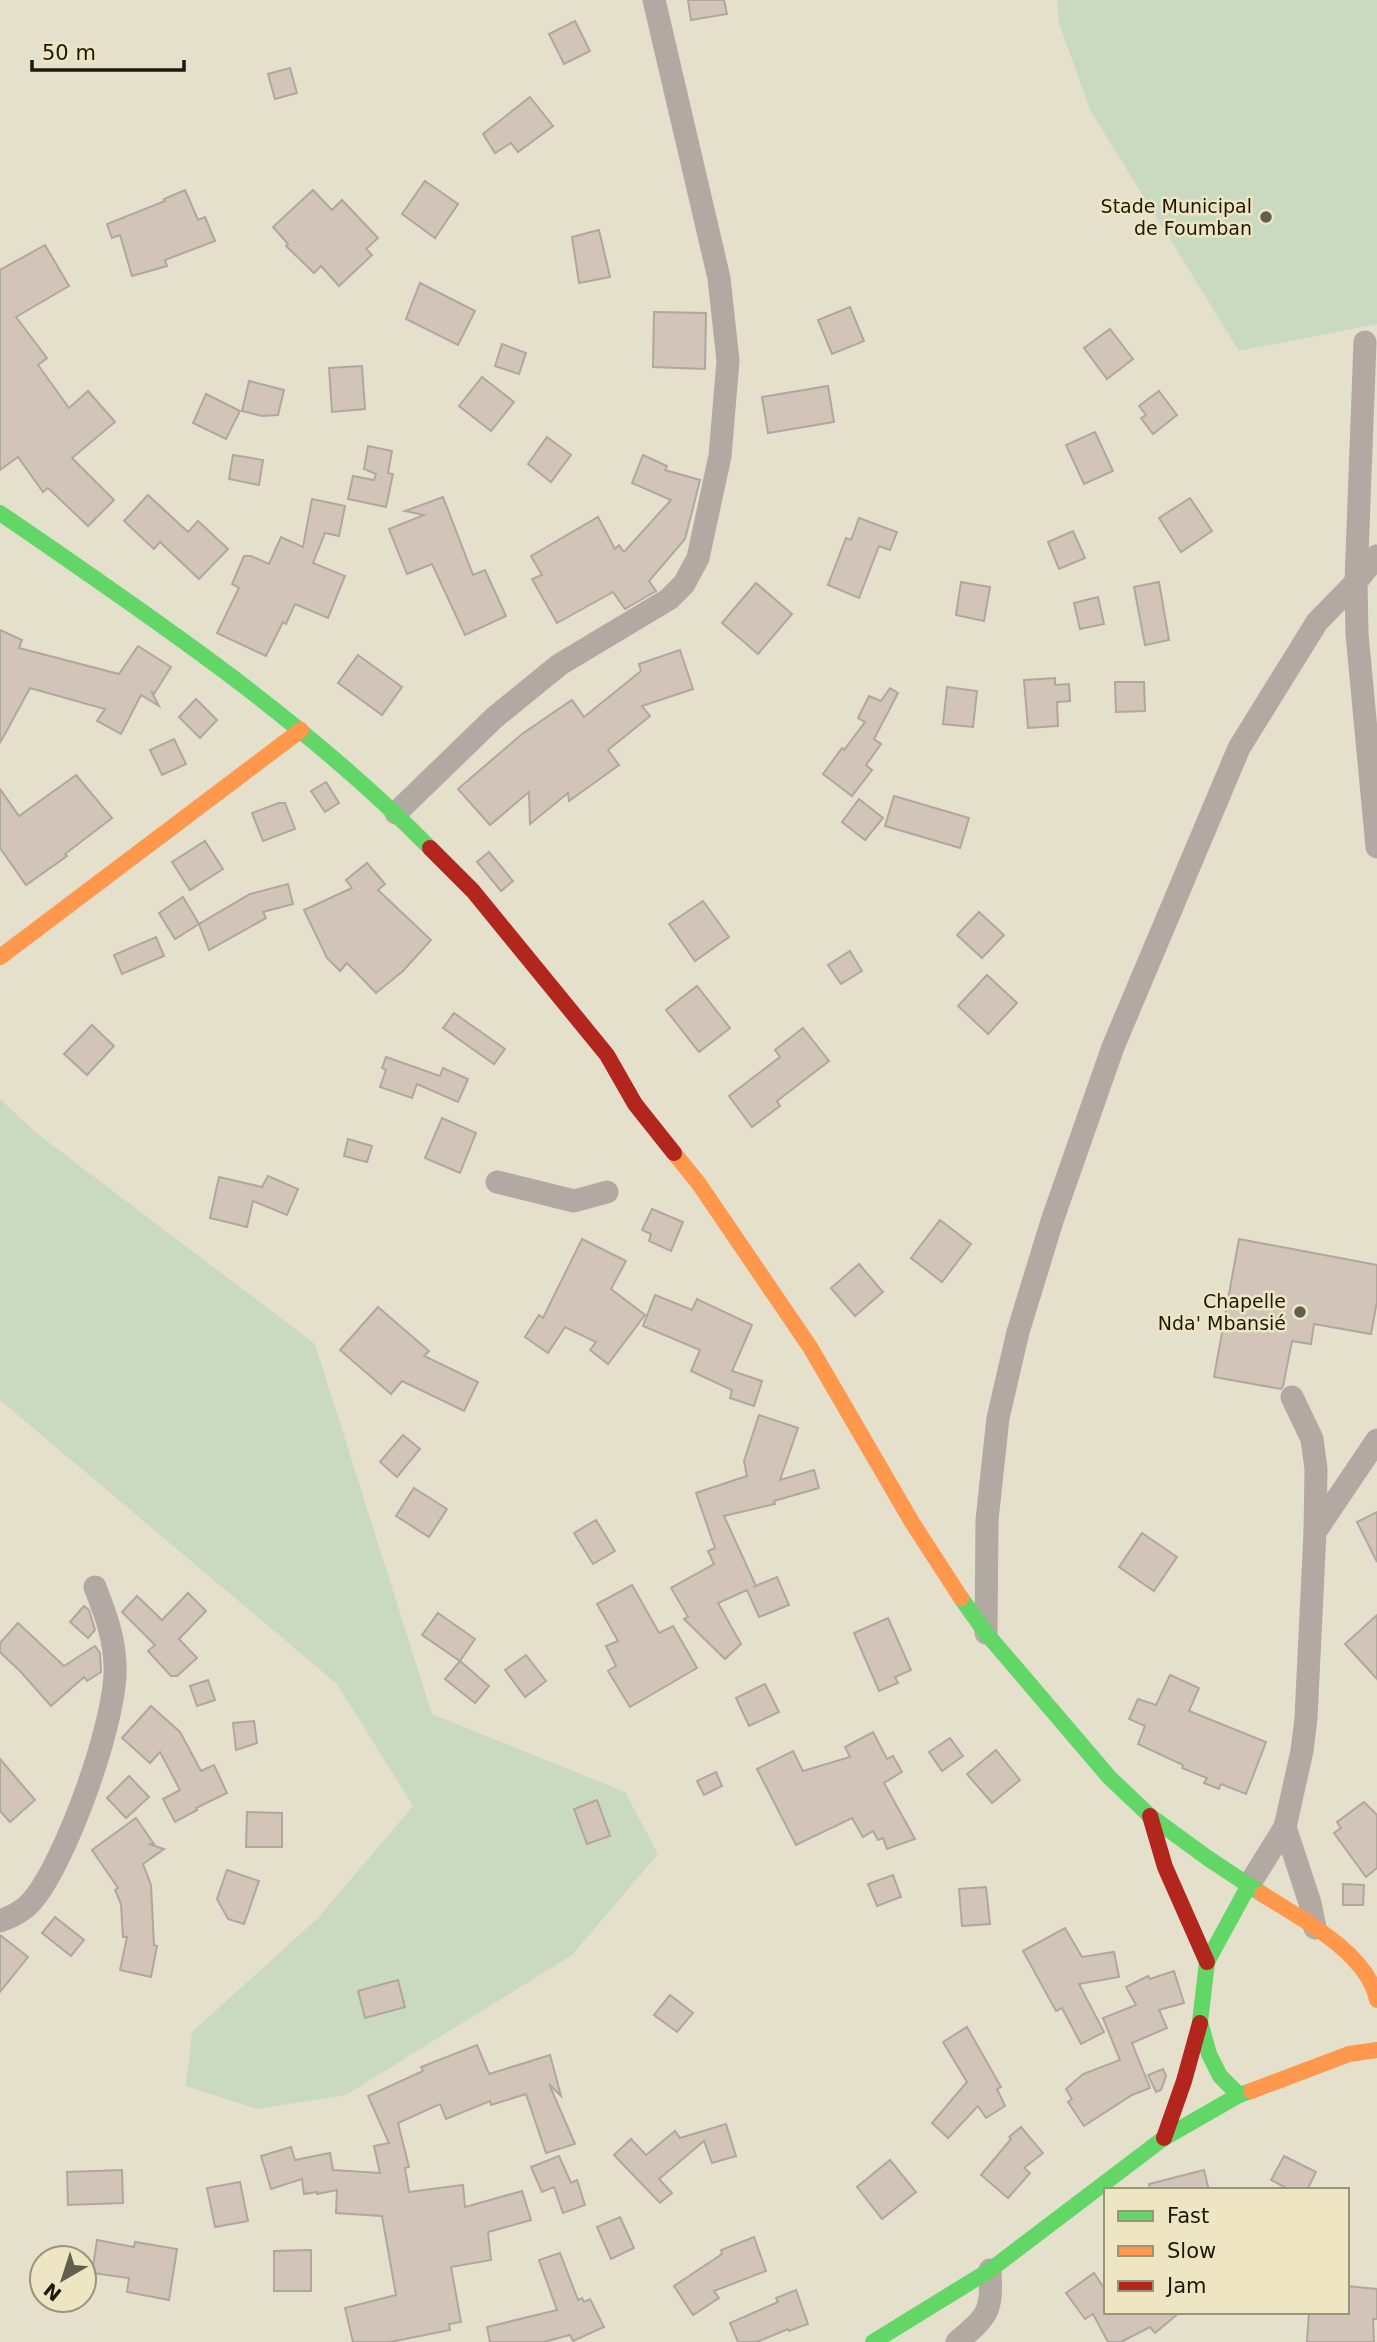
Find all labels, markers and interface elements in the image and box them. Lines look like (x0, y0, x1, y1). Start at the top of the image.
scale bar (32, 28, 184, 72)
text: 50 m (42, 41, 96, 65)
place label: Stade Municipal de Foumban (1101, 195, 1252, 239)
marker: Stade Municipal de Foumban (1258, 209, 1274, 225)
place label: Chapelle Nda' Mbansié (1158, 1290, 1286, 1334)
marker: Chapelle Nda' Mbansié (1292, 1304, 1308, 1320)
legend (1104, 2188, 1349, 2314)
text: Fast (1167, 2204, 1209, 2228)
text: Slow (1167, 2239, 1216, 2263)
north arrow (28, 2244, 98, 2314)
text: Jam (1165, 2274, 1207, 2298)
text: N (39, 2279, 65, 2306)

